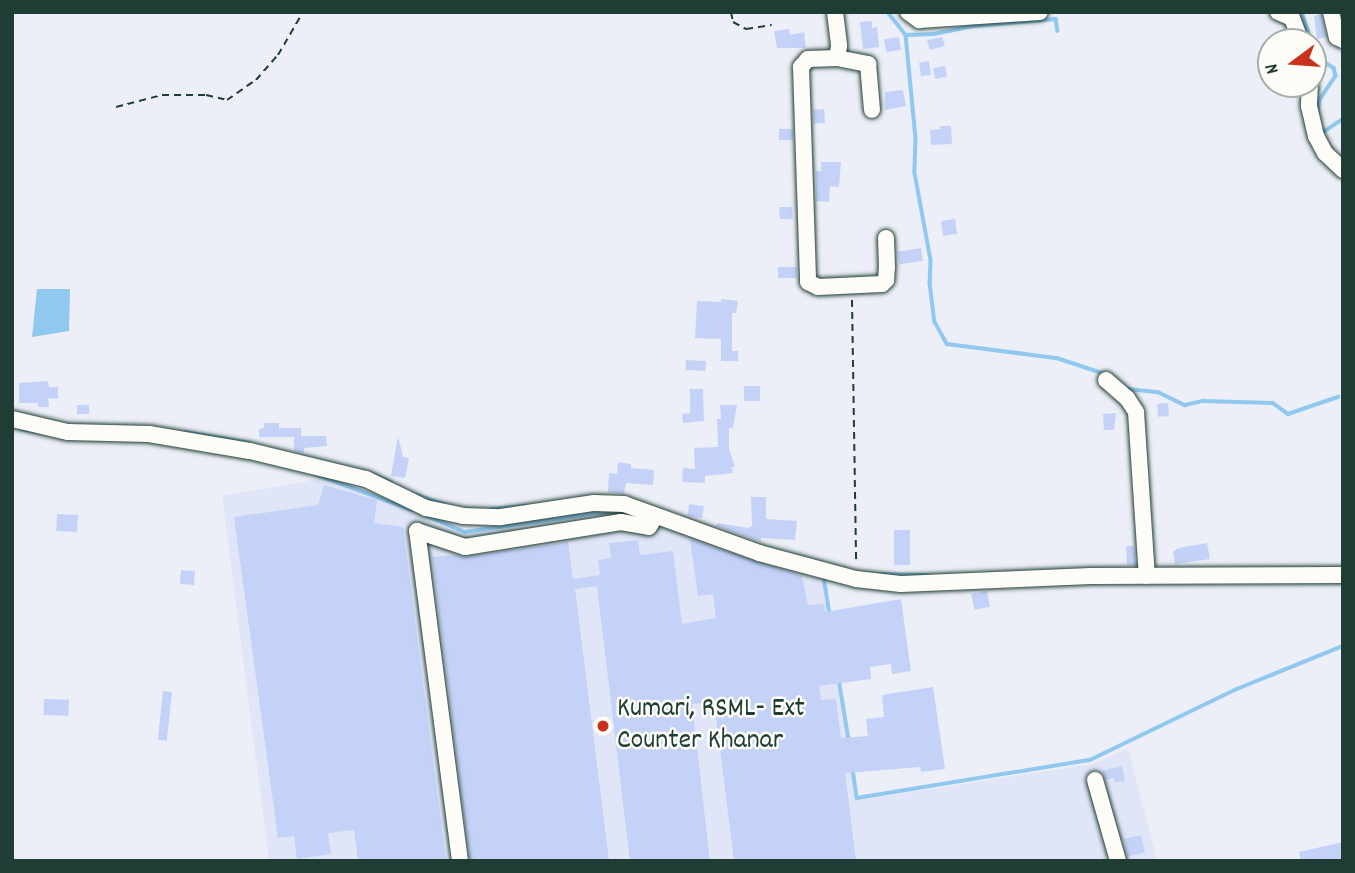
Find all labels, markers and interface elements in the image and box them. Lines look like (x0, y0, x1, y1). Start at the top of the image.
north arrow (1257, 28, 1327, 98)
text: N (1259, 60, 1288, 77)
place label: Kumari, RSML- Ext Counter Khanar (617, 693, 805, 759)
marker: Kumari, RSML- Ext Counter Khanar (595, 718, 611, 734)

